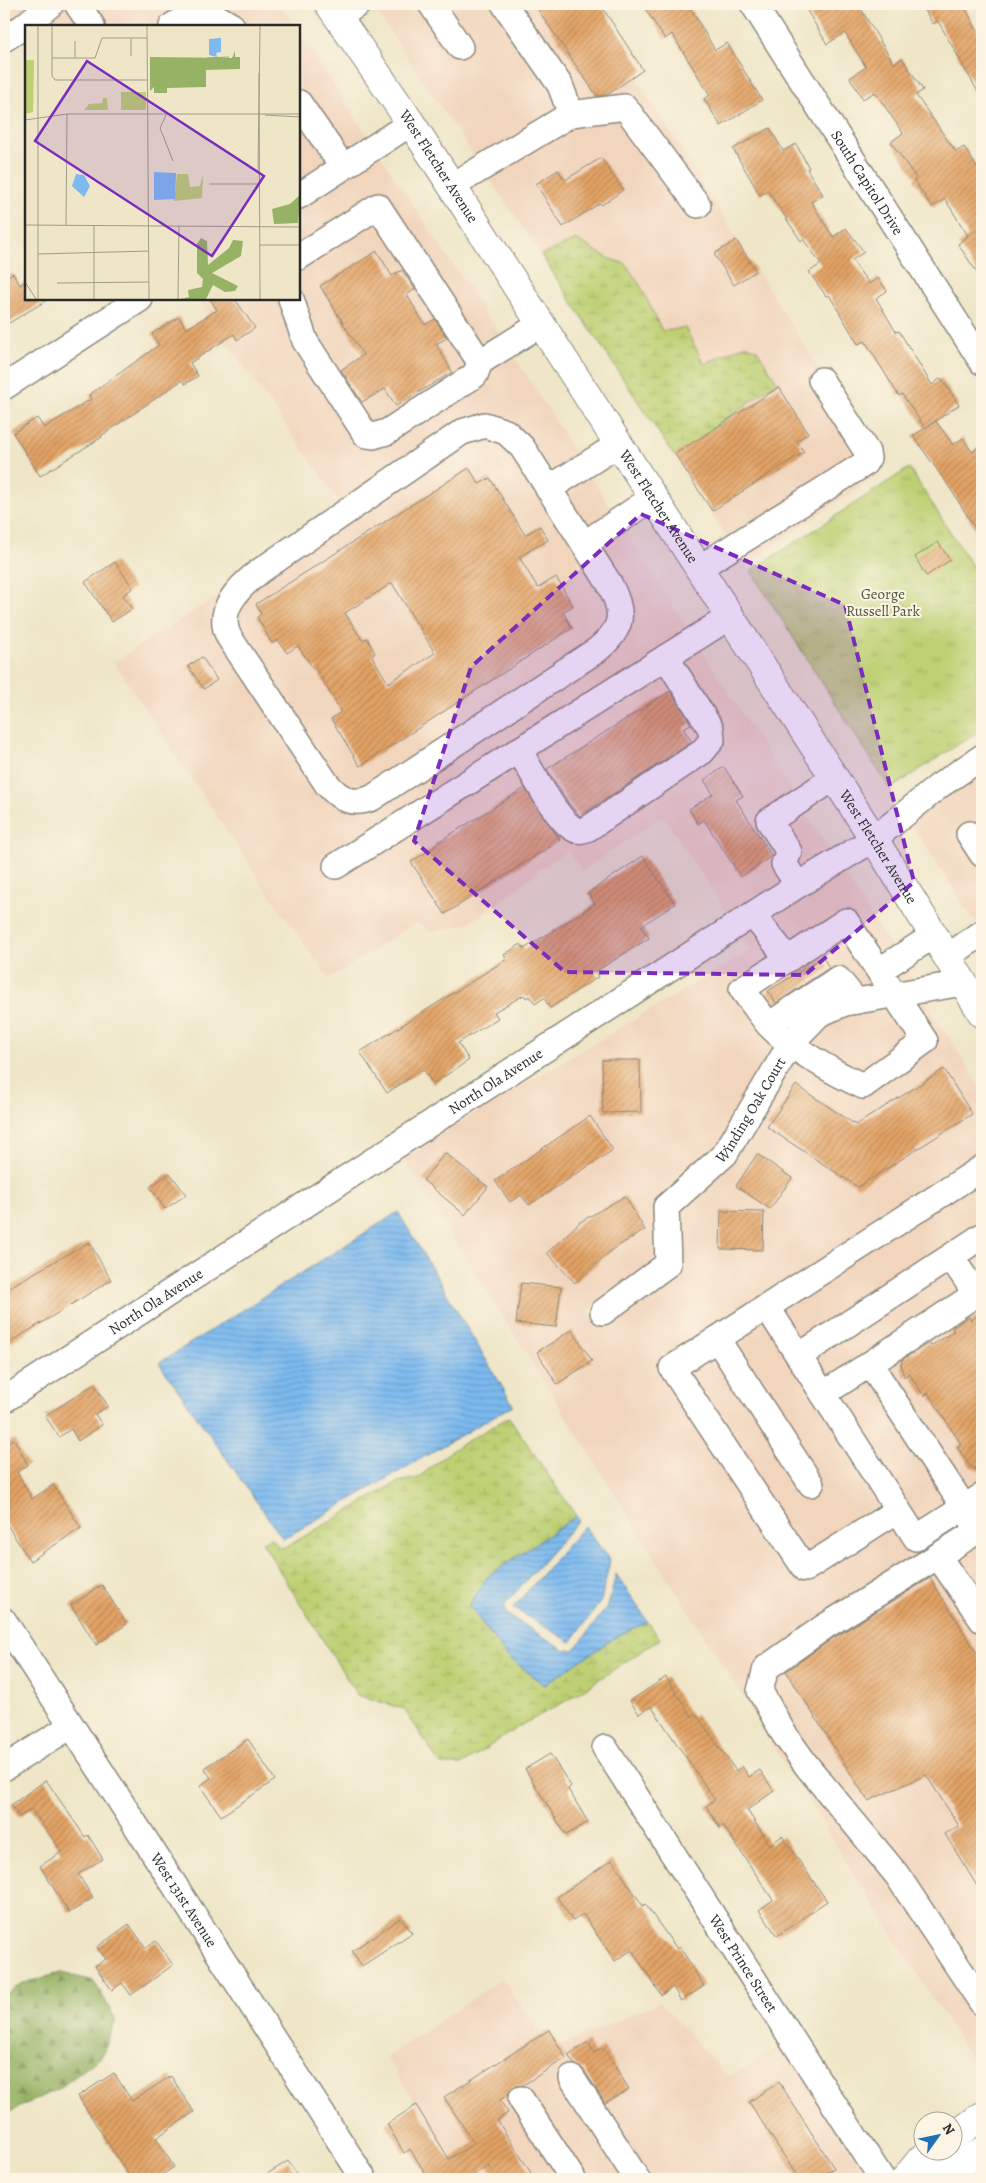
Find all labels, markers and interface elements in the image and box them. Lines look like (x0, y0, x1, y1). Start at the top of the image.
inset map (25, 25, 300, 300)
street label: West Fletcher Avenue (394, 105, 483, 227)
street label: South Capitol Drive (826, 126, 908, 239)
street label: West Fletcher Avenue (614, 445, 703, 567)
park label: George Russell Park (846, 584, 921, 621)
street label: West Fletcher Avenue (834, 785, 922, 908)
street label: North Ola Avenue (445, 1043, 547, 1119)
street label: Winding Oak Court (711, 1054, 790, 1168)
street label: North Ola Avenue (105, 1263, 207, 1339)
street label: West 131st Avenue (146, 1848, 222, 1951)
street label: West Prince Street (704, 1910, 782, 2016)
north arrow (914, 2110, 964, 2160)
text: N (938, 2120, 959, 2139)

